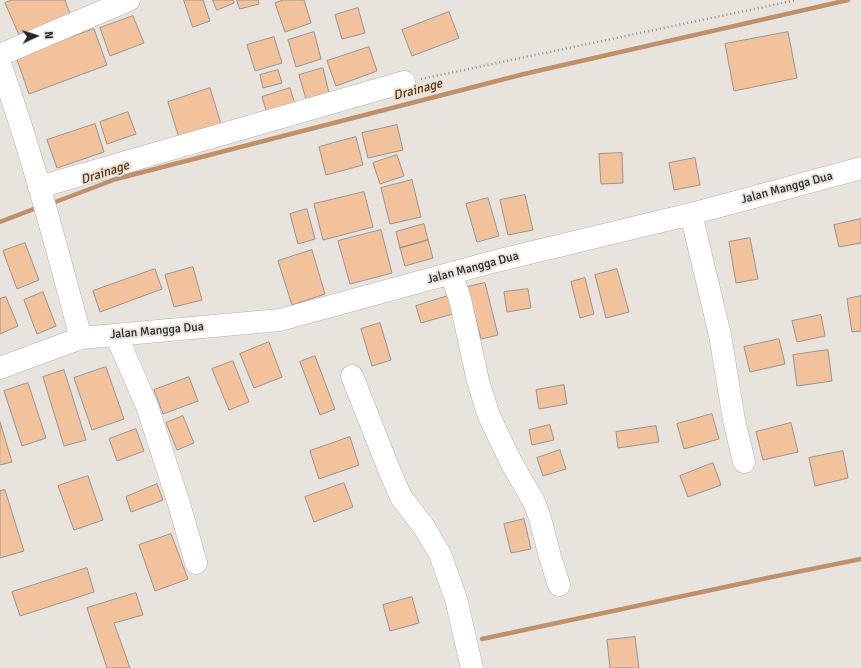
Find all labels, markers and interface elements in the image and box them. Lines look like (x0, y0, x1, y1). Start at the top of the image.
north arrow (16, 16, 56, 56)
text: N (42, 31, 55, 39)
water label: Drainage (392, 76, 444, 104)
water label: Drainage (79, 158, 131, 188)
street label: Jalan Mangga Dua (740, 169, 834, 207)
street label: Jalan Mangga Dua (426, 249, 520, 287)
street label: Jalan Mangga Dua (110, 320, 204, 342)

